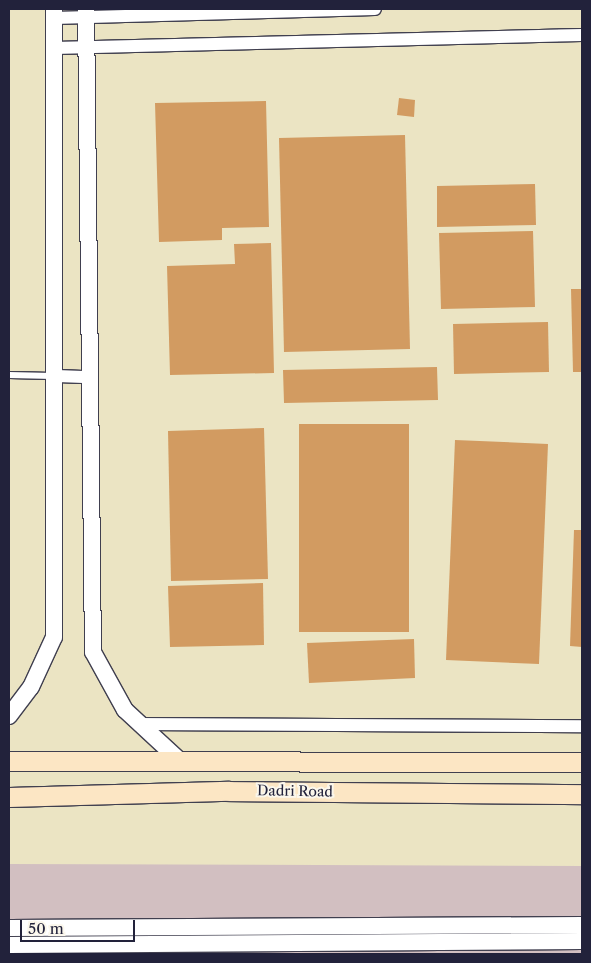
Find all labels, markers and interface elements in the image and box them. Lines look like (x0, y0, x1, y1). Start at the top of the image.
street label: Dadri Road (257, 782, 333, 800)
scale bar (22, 910, 138, 942)
text: 50 m (28, 919, 64, 938)

